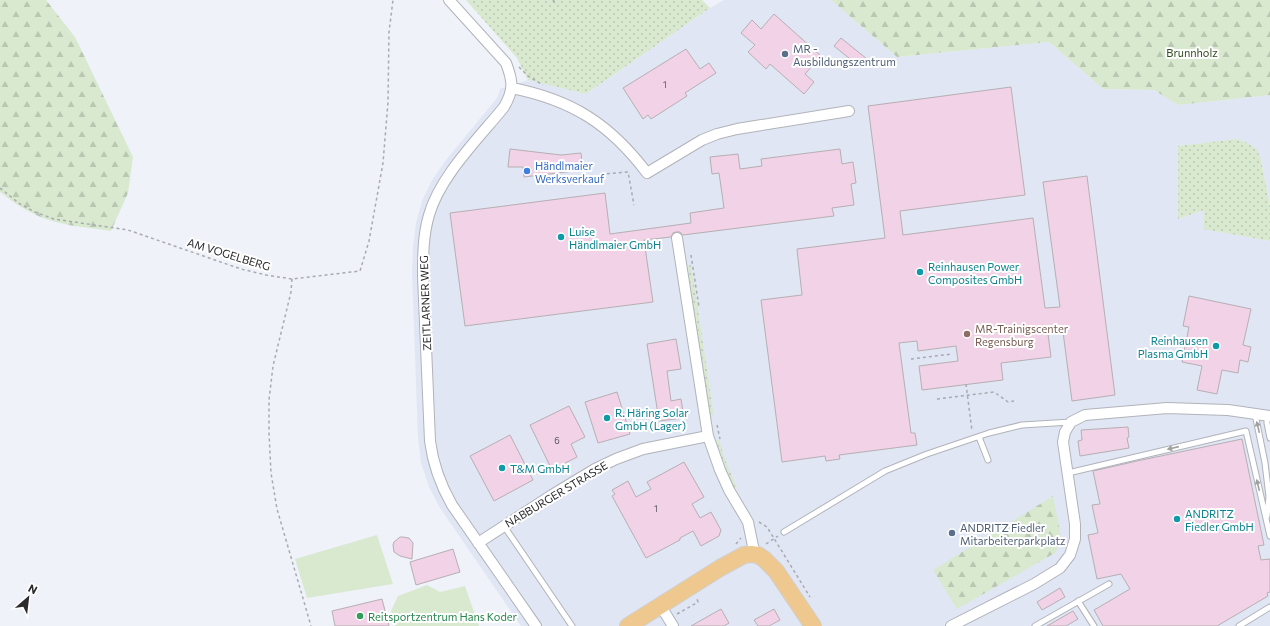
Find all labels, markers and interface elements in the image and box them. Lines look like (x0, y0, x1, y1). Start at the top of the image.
place label: MR - Ausbildungszentrum (793, 42, 896, 68)
park label: Brunnholz (1166, 46, 1218, 59)
marker: MR - Ausbildungszentrum (780, 49, 790, 59)
house number: 1 (663, 79, 667, 90)
place label: Händlmaier Werksverkauf (535, 159, 605, 185)
marker: Händlmaier Werksverkauf (522, 166, 532, 176)
place label: Luise Händlmaier GmbH (569, 225, 661, 251)
marker: Luise Händlmaier GmbH (556, 232, 566, 242)
street label: AM VOGELBERG (186, 235, 272, 273)
street label: ZEITLARNER WEG (417, 255, 433, 351)
place label: Reinhausen Power Composites GmbH (928, 260, 1022, 286)
marker: Reinhausen Power Composites GmbH (915, 267, 925, 277)
place label: MR-Trainigscenter Regensburg (975, 322, 1069, 348)
marker: MR-Trainigscenter Regensburg (962, 329, 972, 339)
place label: Reinhausen Plasma GmbH (1138, 334, 1208, 360)
marker: Reinhausen Plasma GmbH (1211, 341, 1221, 351)
place label: R. Häring Solar GmbH (Lager) (615, 406, 689, 432)
marker: R. Häring Solar GmbH (Lager) (602, 413, 612, 423)
one-way arrow (1255, 421, 1261, 433)
house number: 6 (554, 435, 560, 446)
one-way arrow (1166, 446, 1179, 452)
street label: NABBURGER STRASSE (502, 458, 610, 530)
place label: T&M GmbH (510, 462, 570, 475)
marker: T&M GmbH (497, 463, 507, 473)
one-way arrow (1255, 478, 1261, 491)
house number: 1 (654, 503, 658, 514)
place label: ANDRITZ Fiedler GmbH (1185, 507, 1254, 533)
marker: ANDRITZ Fiedler GmbH (1172, 514, 1182, 524)
place label: ANDRITZ Fiedler Mitarbeiterparkplatz (960, 521, 1066, 547)
marker: ANDRITZ Fiedler Mitarbeiterparkplatz (947, 528, 957, 538)
north arrow (8, 578, 48, 618)
text: N (26, 581, 40, 596)
place label: Reitsportzentrum Hans Koder (368, 610, 518, 623)
marker: Reitsportzentrum Hans Koder (355, 611, 365, 621)

